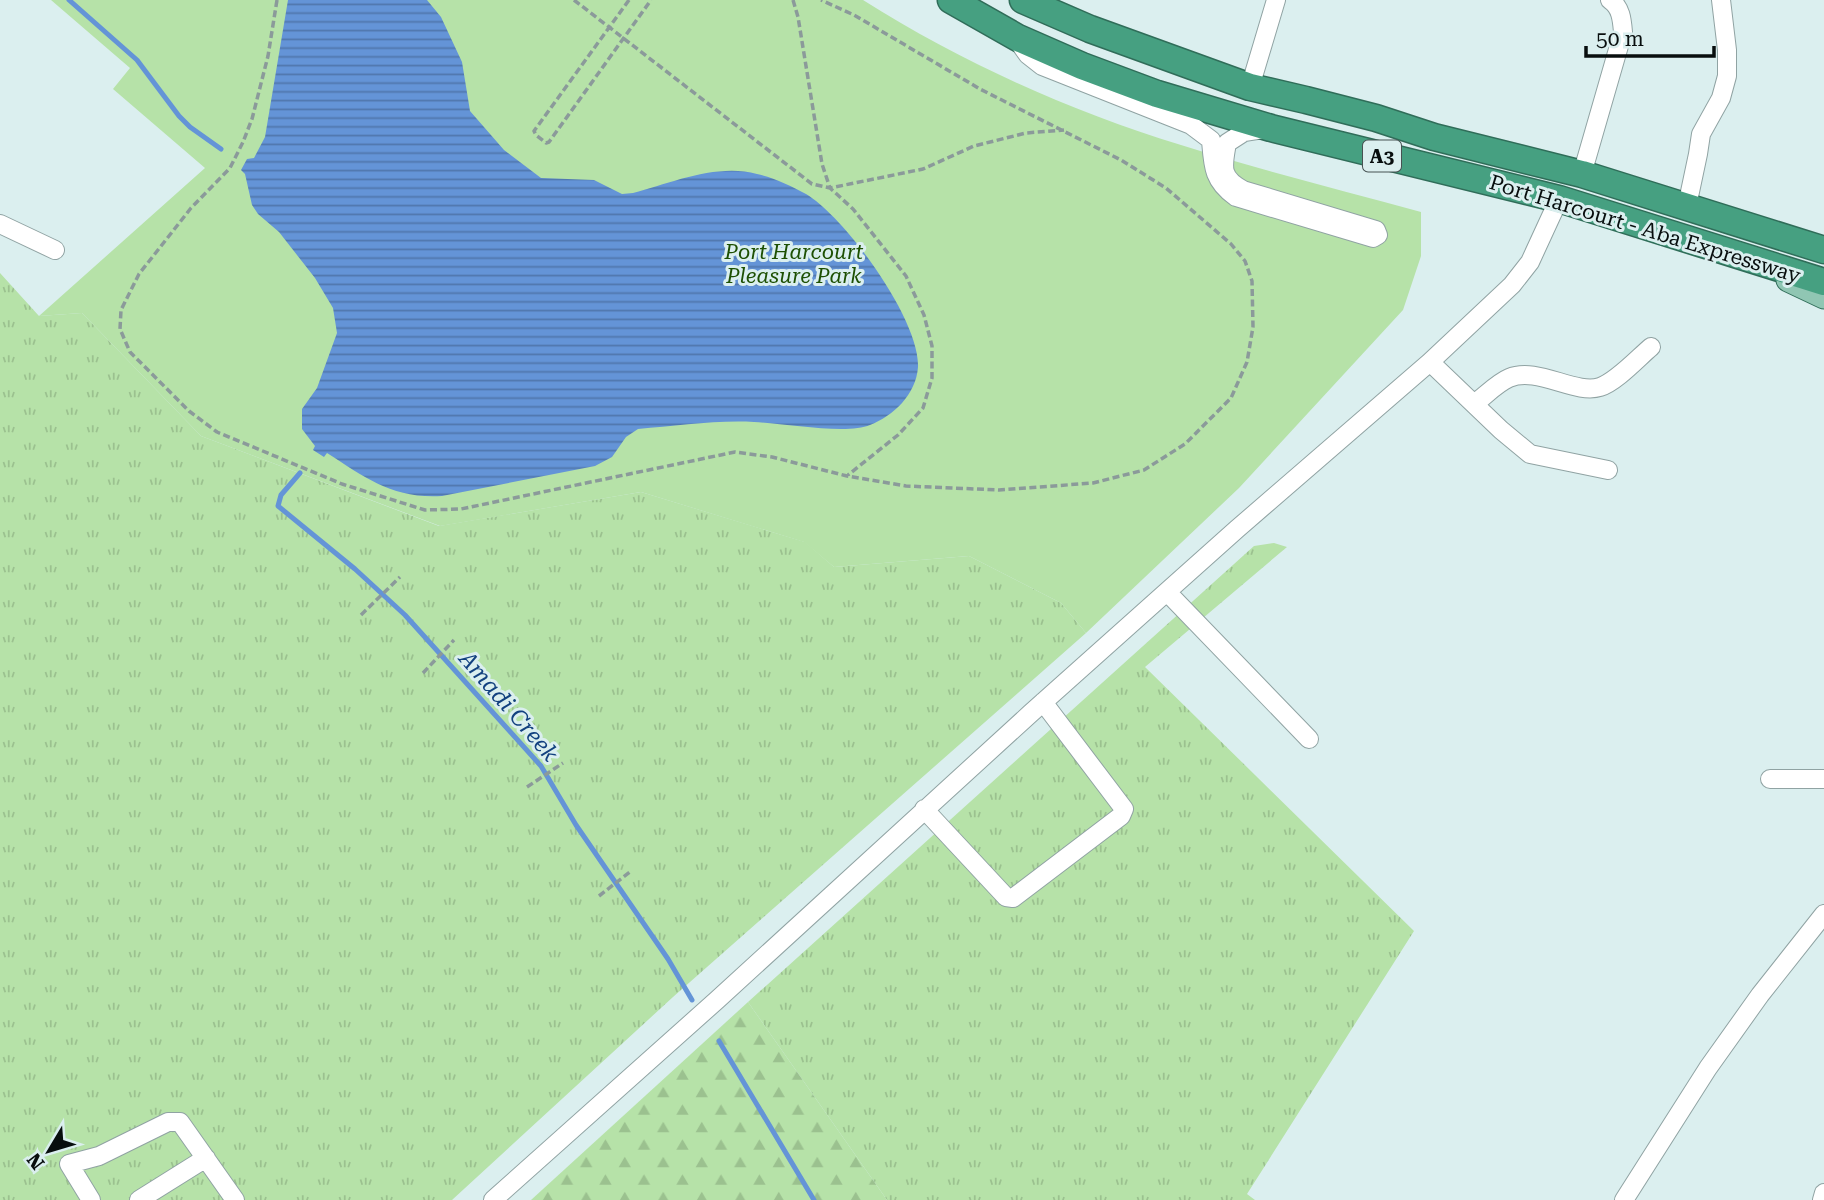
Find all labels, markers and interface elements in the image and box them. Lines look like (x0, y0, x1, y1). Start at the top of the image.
scale bar (1586, 14, 1714, 58)
text: 50 m (1596, 27, 1644, 51)
road number: A3 (1363, 140, 1401, 172)
street label: Port Harcourt - Aba Expressway (1487, 170, 1804, 288)
park label: Port Harcourt Pleasure Park (724, 240, 864, 288)
water label: Amadi Creek (452, 644, 564, 767)
north arrow (14, 1116, 84, 1186)
text: N (22, 1148, 50, 1174)

